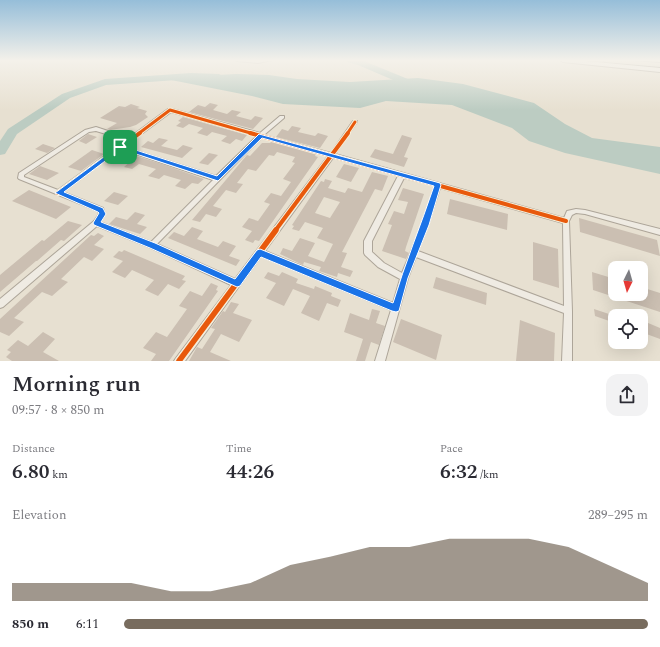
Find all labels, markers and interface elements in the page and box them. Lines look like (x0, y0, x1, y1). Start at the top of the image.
pin (103, 130, 137, 164)
icon: arrive (109, 136, 131, 158)
north arrow (608, 261, 648, 301)
map controls (608, 261, 648, 349)
button: locate (608, 309, 648, 349)
text: Morning run (12, 368, 141, 401)
button: share (606, 374, 648, 416)
text: 09:57 · 8 × 850 m (12, 400, 104, 420)
text: Distance (12, 440, 55, 457)
text: Time (226, 440, 252, 457)
text: Pace (440, 440, 463, 457)
text: 6.80 (12, 457, 49, 487)
text: 44:26 (226, 457, 274, 487)
text: 6:32 (440, 457, 477, 487)
text: km (49, 466, 68, 483)
text: /km (477, 466, 499, 483)
text: Elevation (12, 505, 66, 525)
text: 289–295 m (588, 505, 648, 525)
text: 850 m (12, 614, 49, 634)
text: 6:11 (76, 614, 99, 634)

